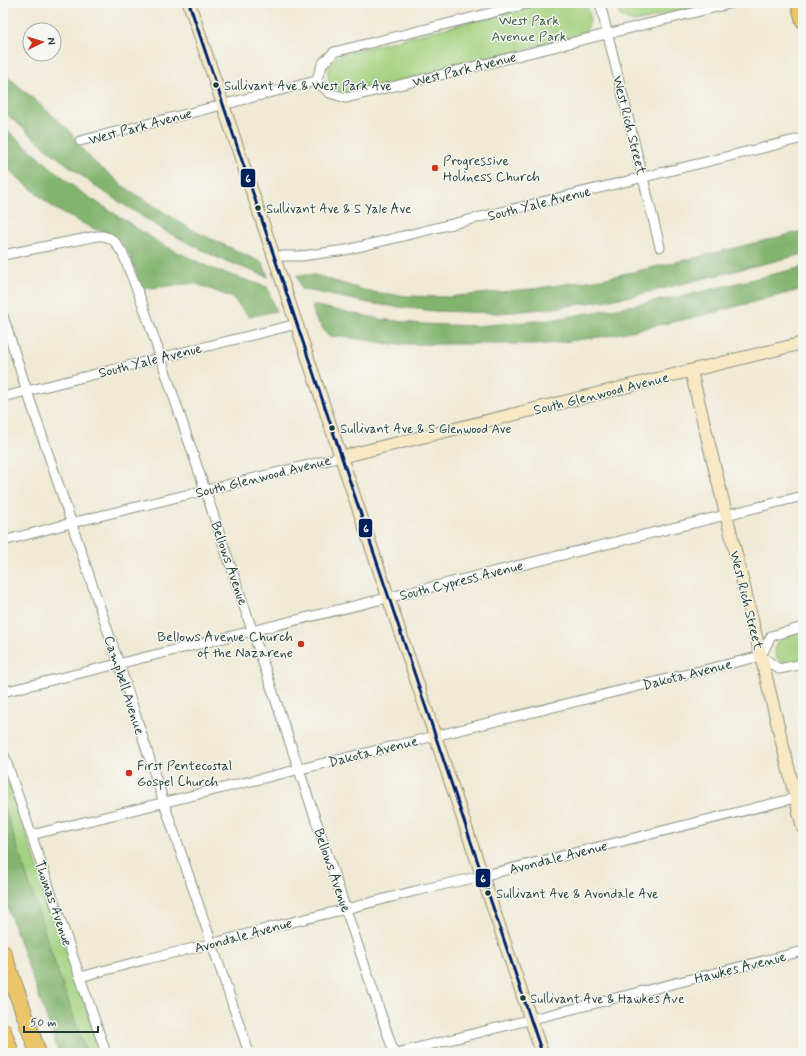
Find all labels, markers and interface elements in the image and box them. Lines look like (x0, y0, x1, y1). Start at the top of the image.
park label: West Park Avenue Park (491, 12, 567, 46)
north arrow (22, 22, 62, 62)
text: N (44, 37, 58, 45)
street label: West Park Avenue (411, 48, 518, 92)
street label: West Rich Street (608, 74, 650, 177)
place label: Sullivant Ave & West Park Ave (224, 78, 392, 95)
marker: Sullivant Ave & West Park Ave (211, 80, 221, 90)
street label: West Park Avenue (87, 105, 194, 149)
place label: Progressive Holiness Church (443, 152, 540, 186)
marker: Progressive Holiness Church (430, 163, 440, 173)
line badge: 6 (240, 168, 256, 188)
text: 6 (245, 172, 251, 186)
street label: South Yale Avenue (486, 182, 593, 226)
place label: Sullivant Ave & S Yale Ave (266, 201, 411, 218)
marker: Sullivant Ave & S Yale Ave (253, 203, 263, 213)
street label: South Yale Avenue (97, 339, 204, 383)
street label: South Glenwood Avenue (532, 368, 671, 420)
place label: Sullivant Ave & S Glenwood Ave (340, 421, 512, 438)
marker: Sullivant Ave & S Glenwood Ave (327, 423, 337, 433)
street label: South Glenwood Avenue (194, 451, 333, 503)
line badge: 6 (358, 518, 373, 538)
street label: Bellows Avenue (206, 519, 252, 608)
text: 6 (363, 522, 369, 536)
street label: West Rich Street (725, 549, 767, 652)
street label: South Cypress Avenue (397, 557, 525, 605)
place label: Bellows Avenue Church of the Nazarene (157, 628, 293, 662)
street label: Campbell Avenue (100, 633, 149, 737)
marker: Bellows Avenue Church of the Nazarene (296, 639, 306, 649)
street label: Dakota Avenue (641, 655, 734, 695)
street label: Dakota Avenue (327, 732, 420, 772)
place label: First Pentecostal Gospel Church (137, 757, 232, 791)
marker: First Pentecostal Gospel Church (124, 768, 134, 778)
street label: Bellows Avenue (309, 826, 355, 915)
street label: Avondale Avenue (507, 837, 609, 879)
street label: Thomas Avenue (30, 858, 76, 949)
line badge: 6 (475, 868, 491, 888)
text: 6 (480, 872, 486, 886)
place label: Sullivant Ave & Avondale Ave (496, 886, 658, 903)
marker: Sullivant Ave & Avondale Ave (483, 888, 493, 898)
street label: Avondale Avenue (192, 914, 294, 958)
street label: Hawkes Avenue (692, 948, 788, 988)
place label: Sullivant Ave & Hawkes Ave (530, 991, 684, 1008)
marker: Sullivant Ave & Hawkes Ave (518, 993, 528, 1003)
scale bar (24, 1008, 98, 1034)
text: 50 m (30, 1015, 57, 1031)

